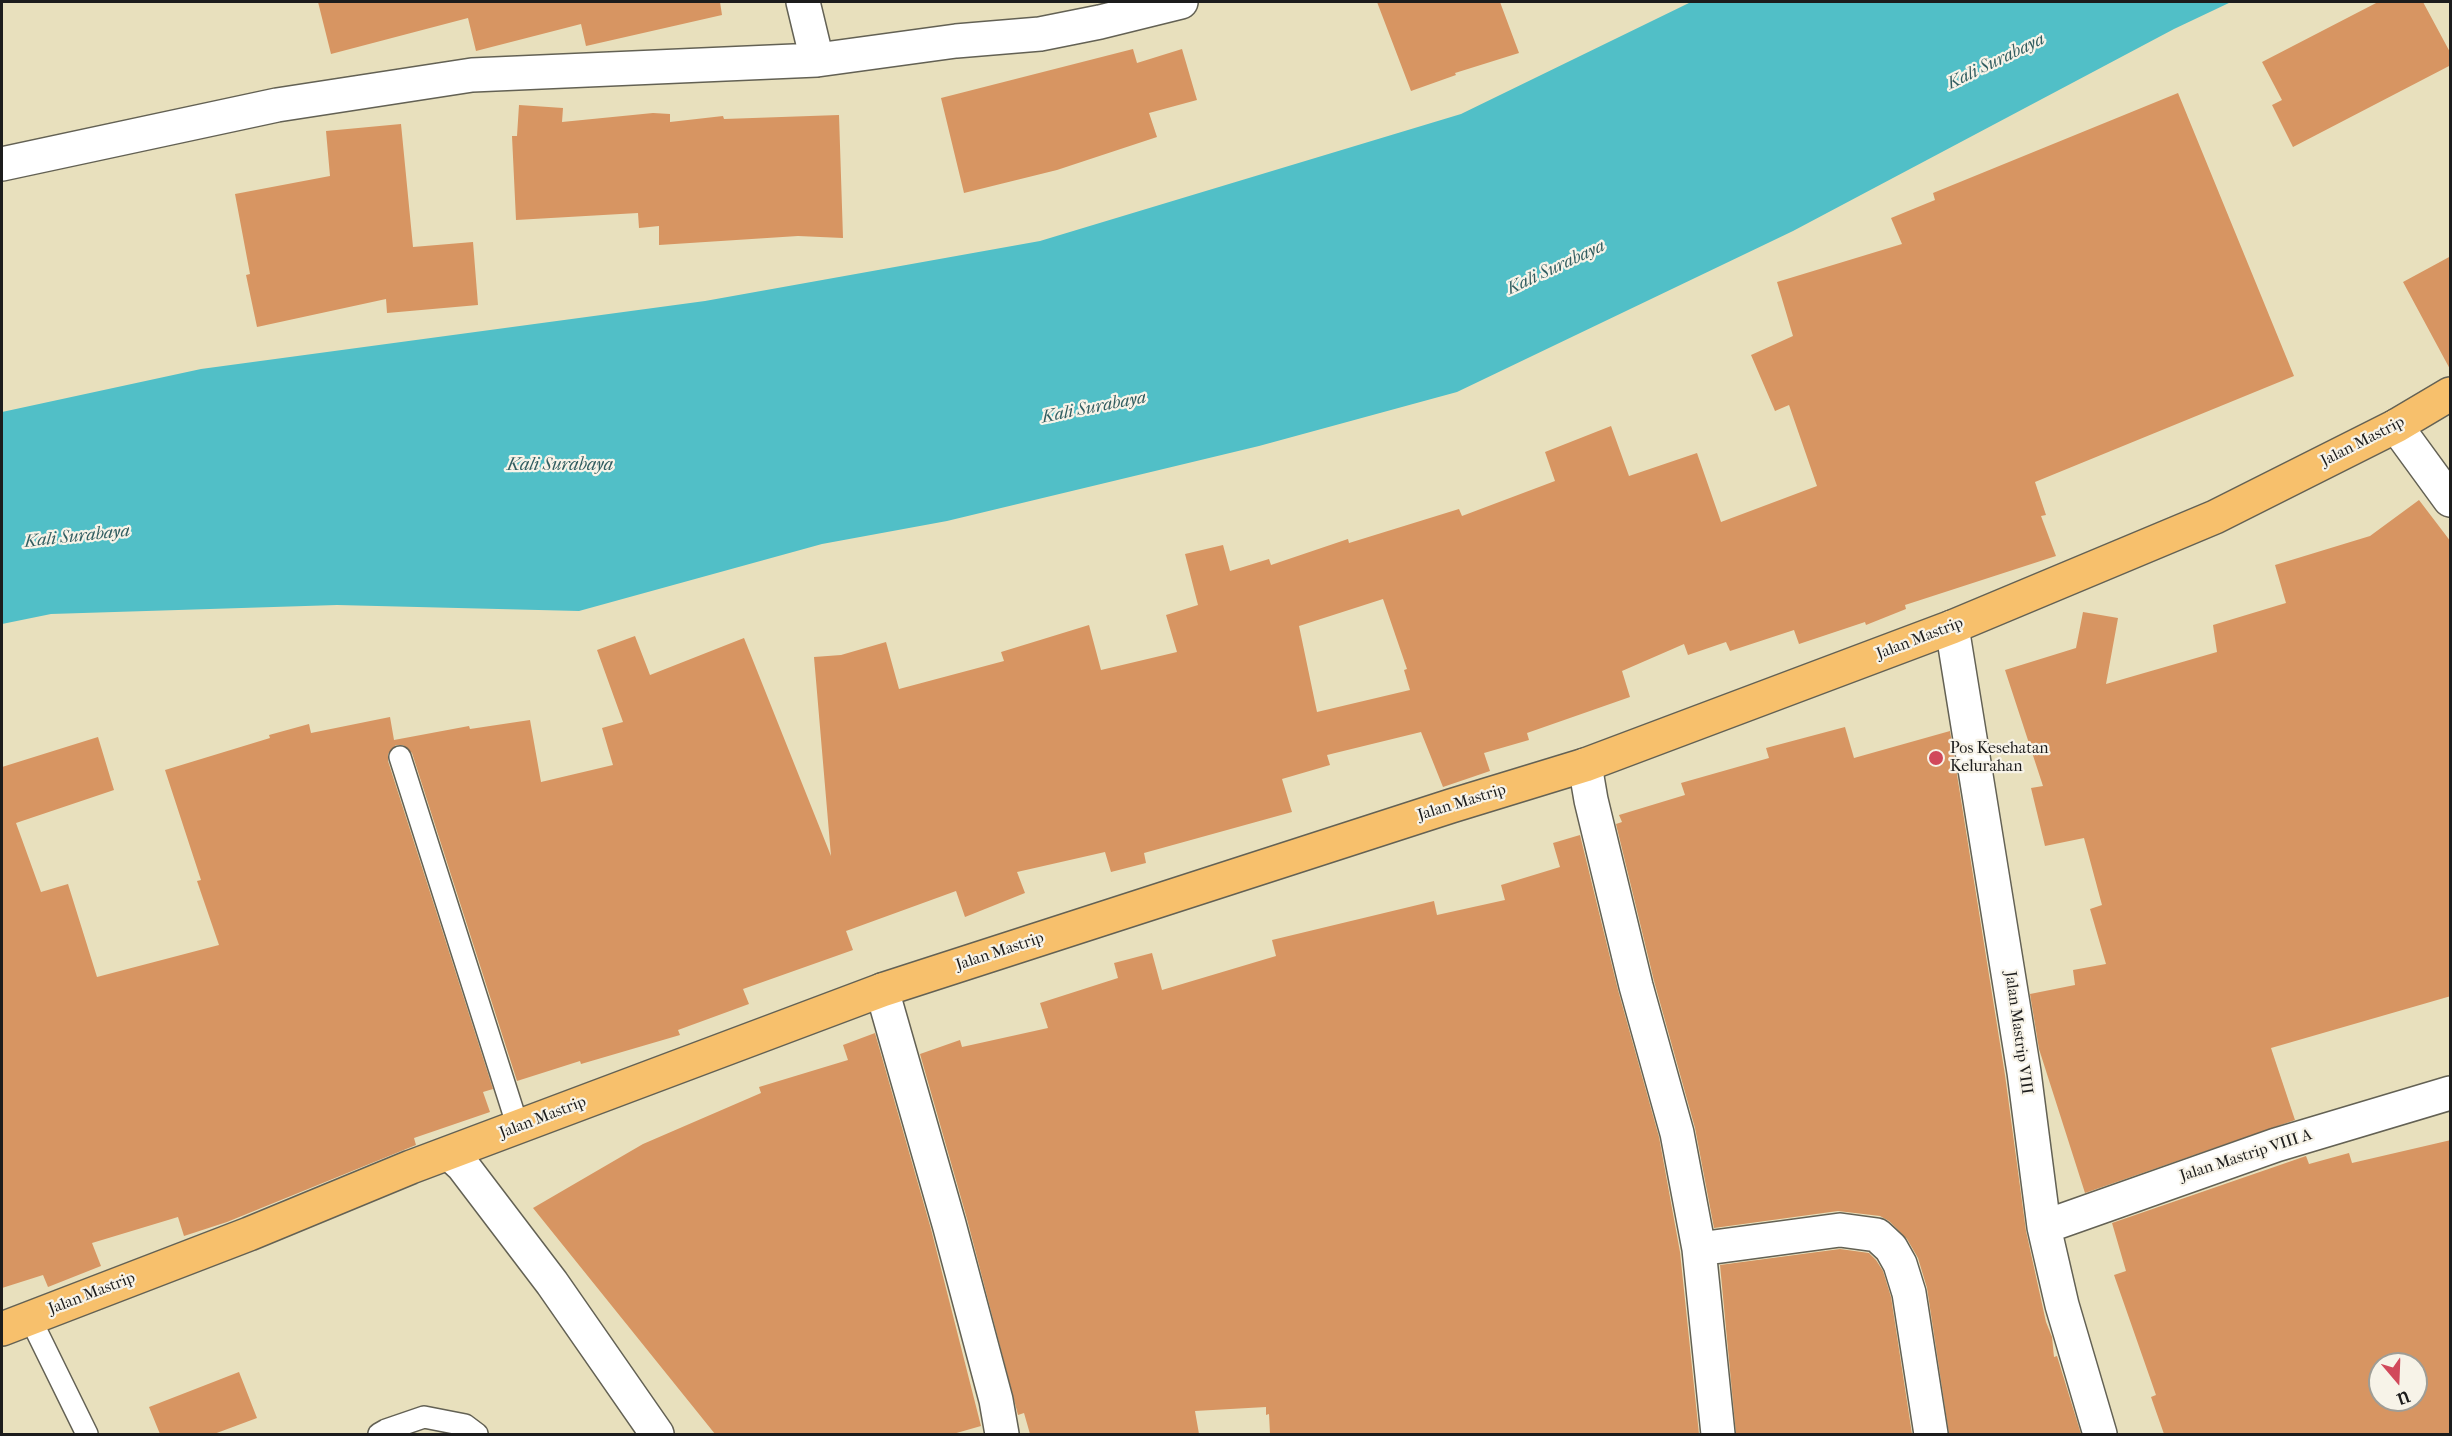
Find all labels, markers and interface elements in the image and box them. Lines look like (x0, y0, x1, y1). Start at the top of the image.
water label: Kali Surabaya (1944, 29, 2048, 95)
water label: Kali Surabaya (1503, 236, 1609, 300)
water label: Kali Surabaya (1040, 387, 1148, 429)
street label: Jalan Mastrip (2318, 413, 2408, 471)
water label: Kali Surabaya (507, 455, 613, 477)
water label: Kali Surabaya (23, 521, 131, 553)
street label: Jalan Mastrip (1874, 614, 1966, 664)
place label: Pos Kesehatan Kelurahan (1950, 739, 2049, 777)
marker: Pos Kesehatan Kelurahan (1927, 749, 1945, 767)
street label: Jalan Mastrip (1415, 780, 1509, 826)
street label: Jalan Mastrip (954, 929, 1046, 975)
street label: Jalan Mastrip VIII (2000, 970, 2036, 1096)
street label: Jalan Mastrip (497, 1093, 589, 1143)
street label: Jalan Mastrip VIII A (2177, 1126, 2315, 1186)
street label: Jalan Mastrip (46, 1269, 138, 1319)
north arrow (2368, 1352, 2428, 1412)
text: U (2394, 1387, 2412, 1409)

